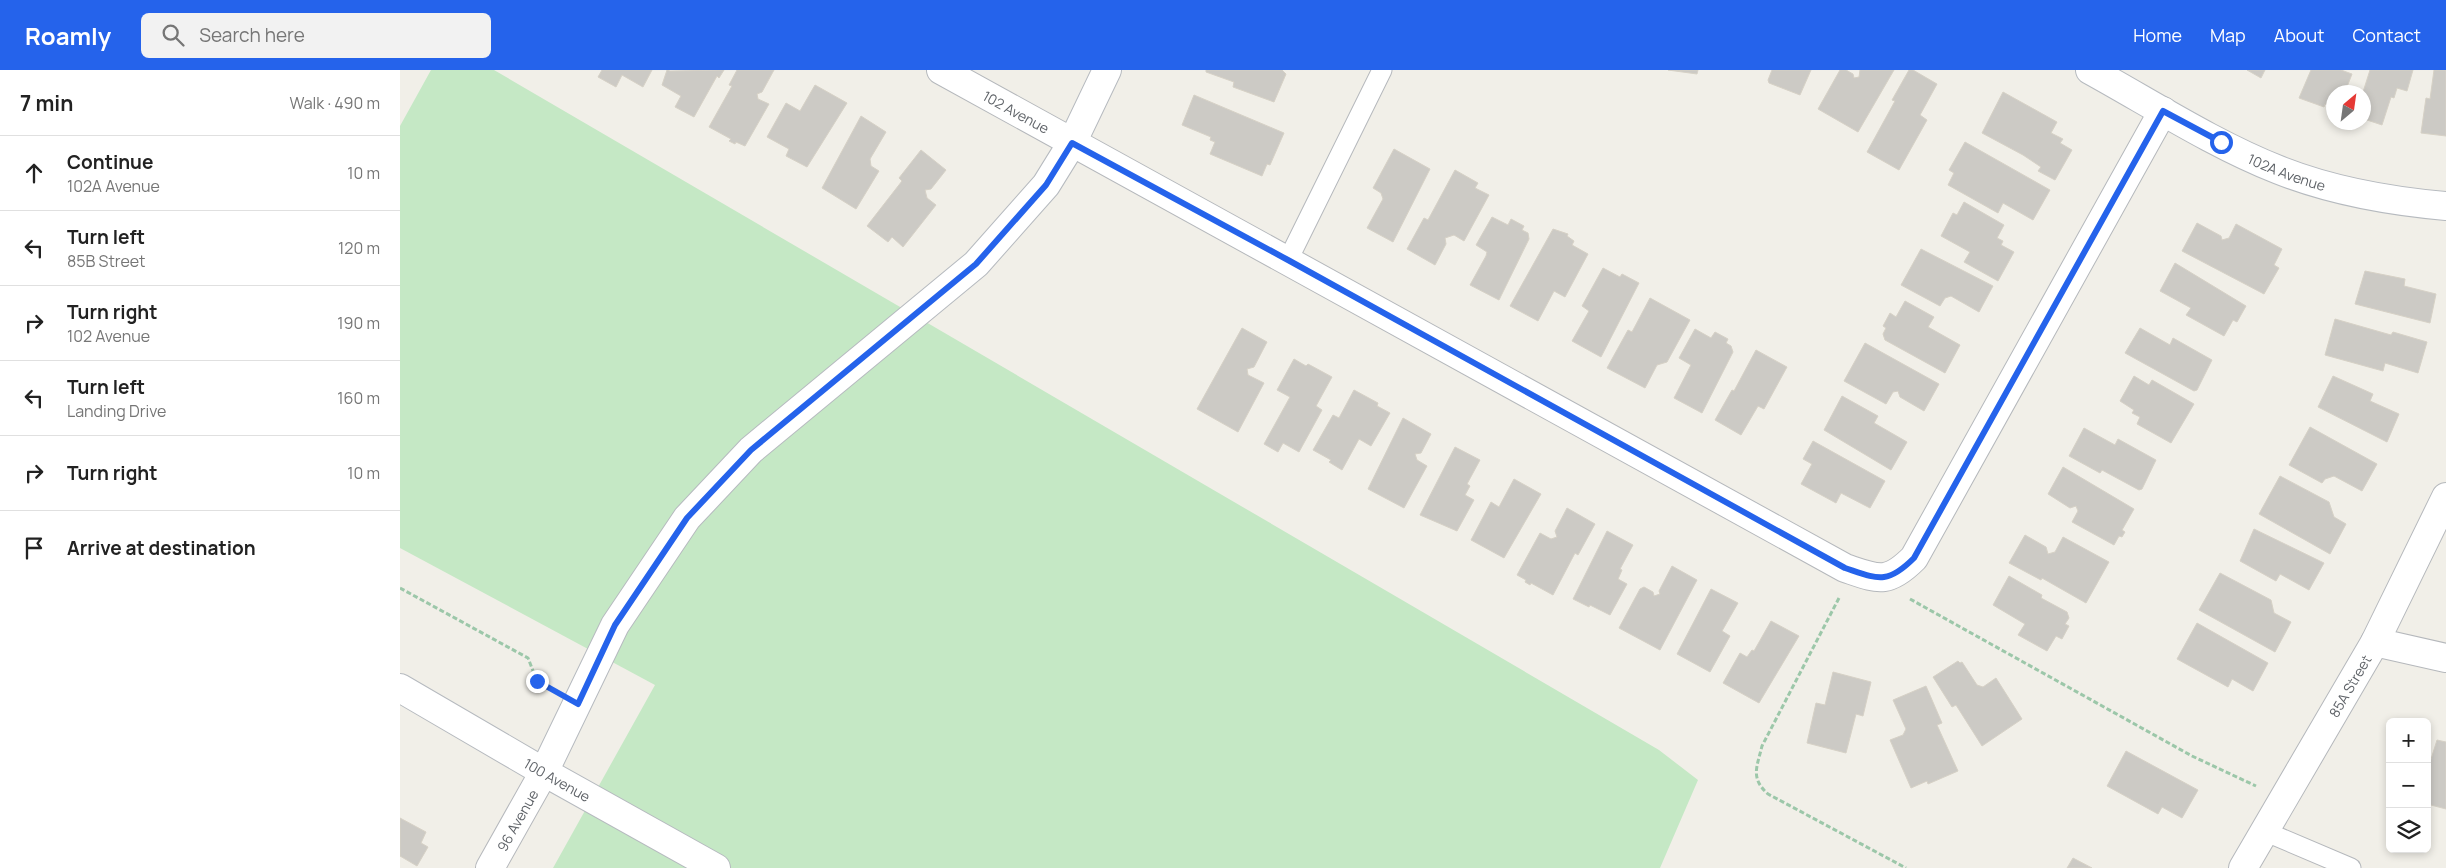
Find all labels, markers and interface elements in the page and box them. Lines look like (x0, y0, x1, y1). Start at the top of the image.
search box (141, 13, 491, 58)
text: Roamly (25, 19, 111, 52)
icon: search (159, 21, 187, 49)
text: Search here (199, 22, 305, 48)
text: Home (2133, 23, 2182, 47)
text: Map (2210, 23, 2246, 47)
text: About (2274, 23, 2324, 47)
text: Contact (2352, 23, 2421, 47)
north arrow (2326, 85, 2371, 130)
street label: 102 Avenue (980, 86, 1053, 137)
text: 7 min (20, 89, 73, 117)
text: Walk · 490 m (289, 92, 380, 114)
route start (2210, 131, 2233, 154)
text: Continue (67, 149, 153, 175)
street label: 102A Avenue (2245, 149, 2328, 195)
icon: ahead (20, 159, 48, 187)
text: 10 m (347, 162, 380, 184)
text: 102A Avenue (67, 175, 160, 197)
text: Turn left (67, 224, 145, 250)
icon: left (20, 234, 48, 262)
text: 120 m (338, 237, 380, 259)
text: 85B Street (67, 250, 146, 272)
text: Turn right (67, 299, 157, 325)
icon: right (20, 309, 48, 337)
text: 190 m (337, 312, 380, 334)
text: 102 Avenue (67, 325, 150, 347)
text: Turn left (67, 374, 145, 400)
icon: left (20, 384, 48, 412)
text: 160 m (337, 387, 380, 409)
text: Landing Drive (67, 400, 166, 422)
icon: right (20, 459, 48, 487)
text: Turn right (67, 460, 157, 486)
text: 10 m (347, 462, 380, 484)
icon: arrive (20, 534, 48, 562)
text: Arrive at destination (67, 535, 256, 561)
street label: 85A Street (2324, 651, 2375, 720)
route end (526, 670, 549, 693)
map controls (2386, 718, 2431, 853)
button: + (2386, 718, 2431, 763)
street label: 100 Avenue (521, 753, 594, 806)
button: − (2386, 763, 2431, 808)
street label: 96 Avenue (492, 786, 542, 854)
button: layers (2386, 808, 2431, 853)

